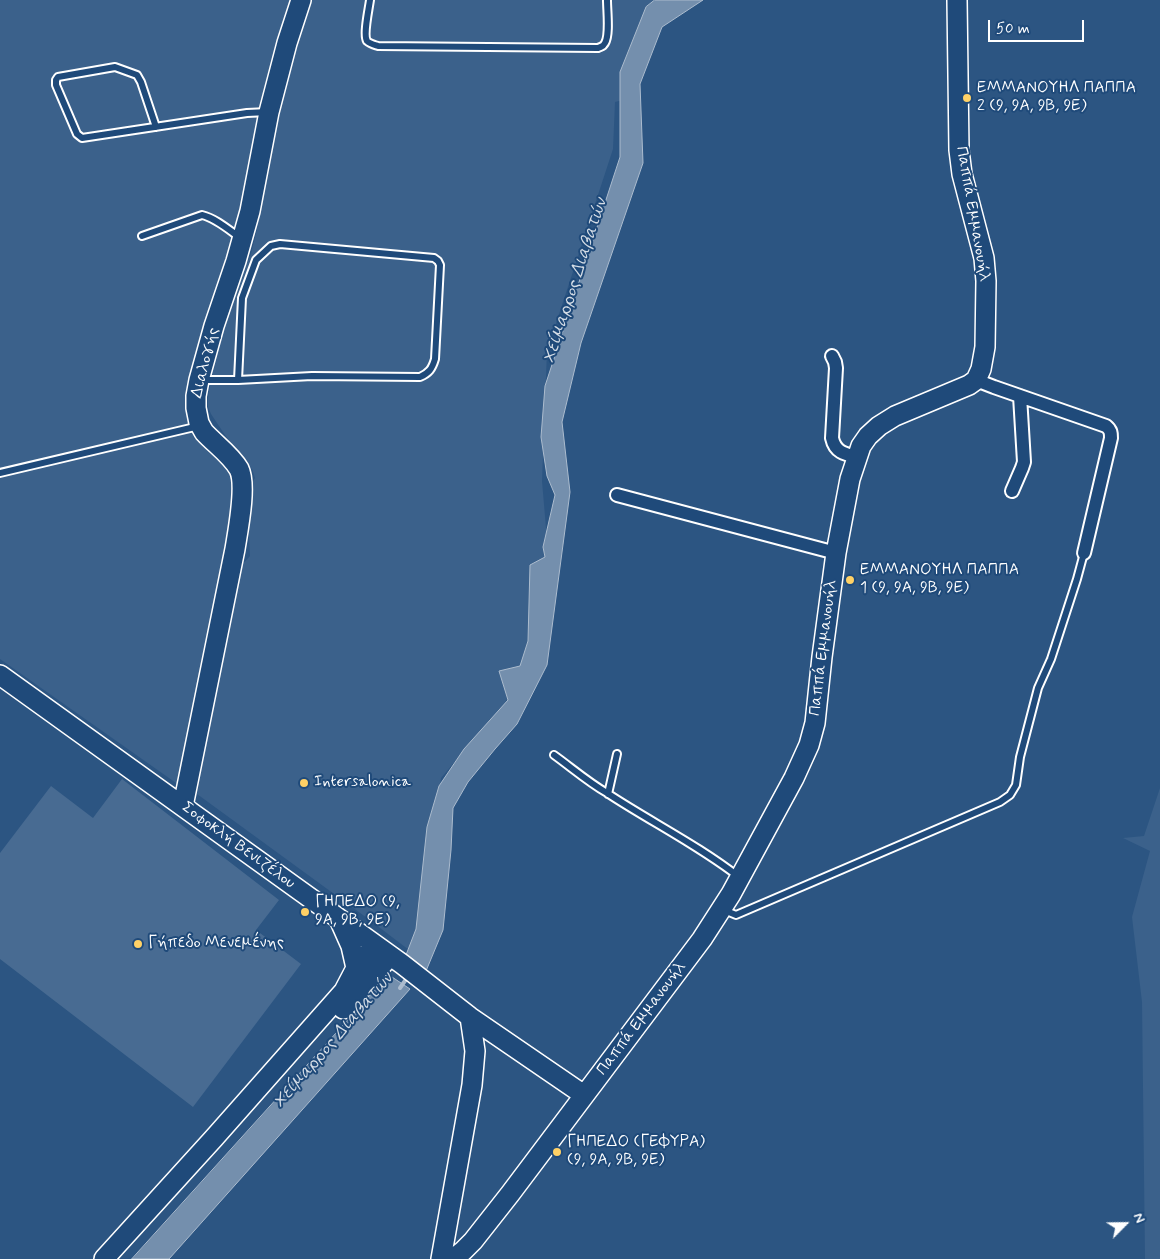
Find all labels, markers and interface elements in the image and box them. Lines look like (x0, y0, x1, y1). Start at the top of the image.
scale bar (990, 10, 1086, 42)
text: 50 m (996, 19, 1030, 39)
place label: ΕΜΜΑΝΟΥΗΛ ΠΑΠΠΑ 2 (9, 9Α, 9Β, 9Ε) (977, 79, 1136, 117)
marker: ΕΜΜΑΝΟΥΗΛ ΠΑΠΠΑ 2 (9, 9Α, 9Β, 9Ε) (961, 92, 973, 104)
street label: Παππά Εμμανουήλ (951, 145, 993, 283)
water label: Χείμαρρος Διαβατών (539, 196, 613, 366)
street label: Διαλογής (188, 326, 224, 400)
place label: ΕΜΜΑΝΟΥΗΛ ΠΑΠΠΑ 1 (9, 9Α, 9Β, 9Ε) (860, 561, 1019, 599)
marker: ΕΜΜΑΝΟΥΗΛ ΠΑΠΠΑ 1 (9, 9Α, 9Β, 9Ε) (844, 574, 856, 586)
street label: Παππά Εμμανουήλ (806, 579, 842, 717)
place label: Intersalonica (314, 773, 411, 793)
marker: Intersalonica (298, 777, 310, 789)
street label: Σοφοκλή Βενιζέλου (177, 798, 299, 894)
place label: ΓΗΠΕΔΟ (9, 9Α, 9Β, 9Ε) (315, 893, 400, 931)
marker: ΓΗΠΕΔΟ (9, 9Α, 9Β, 9Ε) (299, 906, 311, 918)
place label: Γήπεδο Μενεμένης (148, 934, 284, 954)
marker: Γήπεδο Μενεμένης (132, 938, 144, 950)
street label: Παππά Εμμανουήλ (593, 959, 691, 1079)
water label: Χείμαρρος Διαβατών (269, 969, 399, 1113)
place label: ΓΗΠΕΔΟ (ΓΕΦΥΡΑ) (9, 9Α, 9Β, 9Ε) (567, 1133, 705, 1171)
marker: ΓΗΠΕΔΟ (ΓΕΦΥΡΑ) (9, 9Α, 9Β, 9Ε) (551, 1146, 563, 1158)
north arrow (1100, 1199, 1150, 1249)
text: N (1129, 1210, 1149, 1226)

